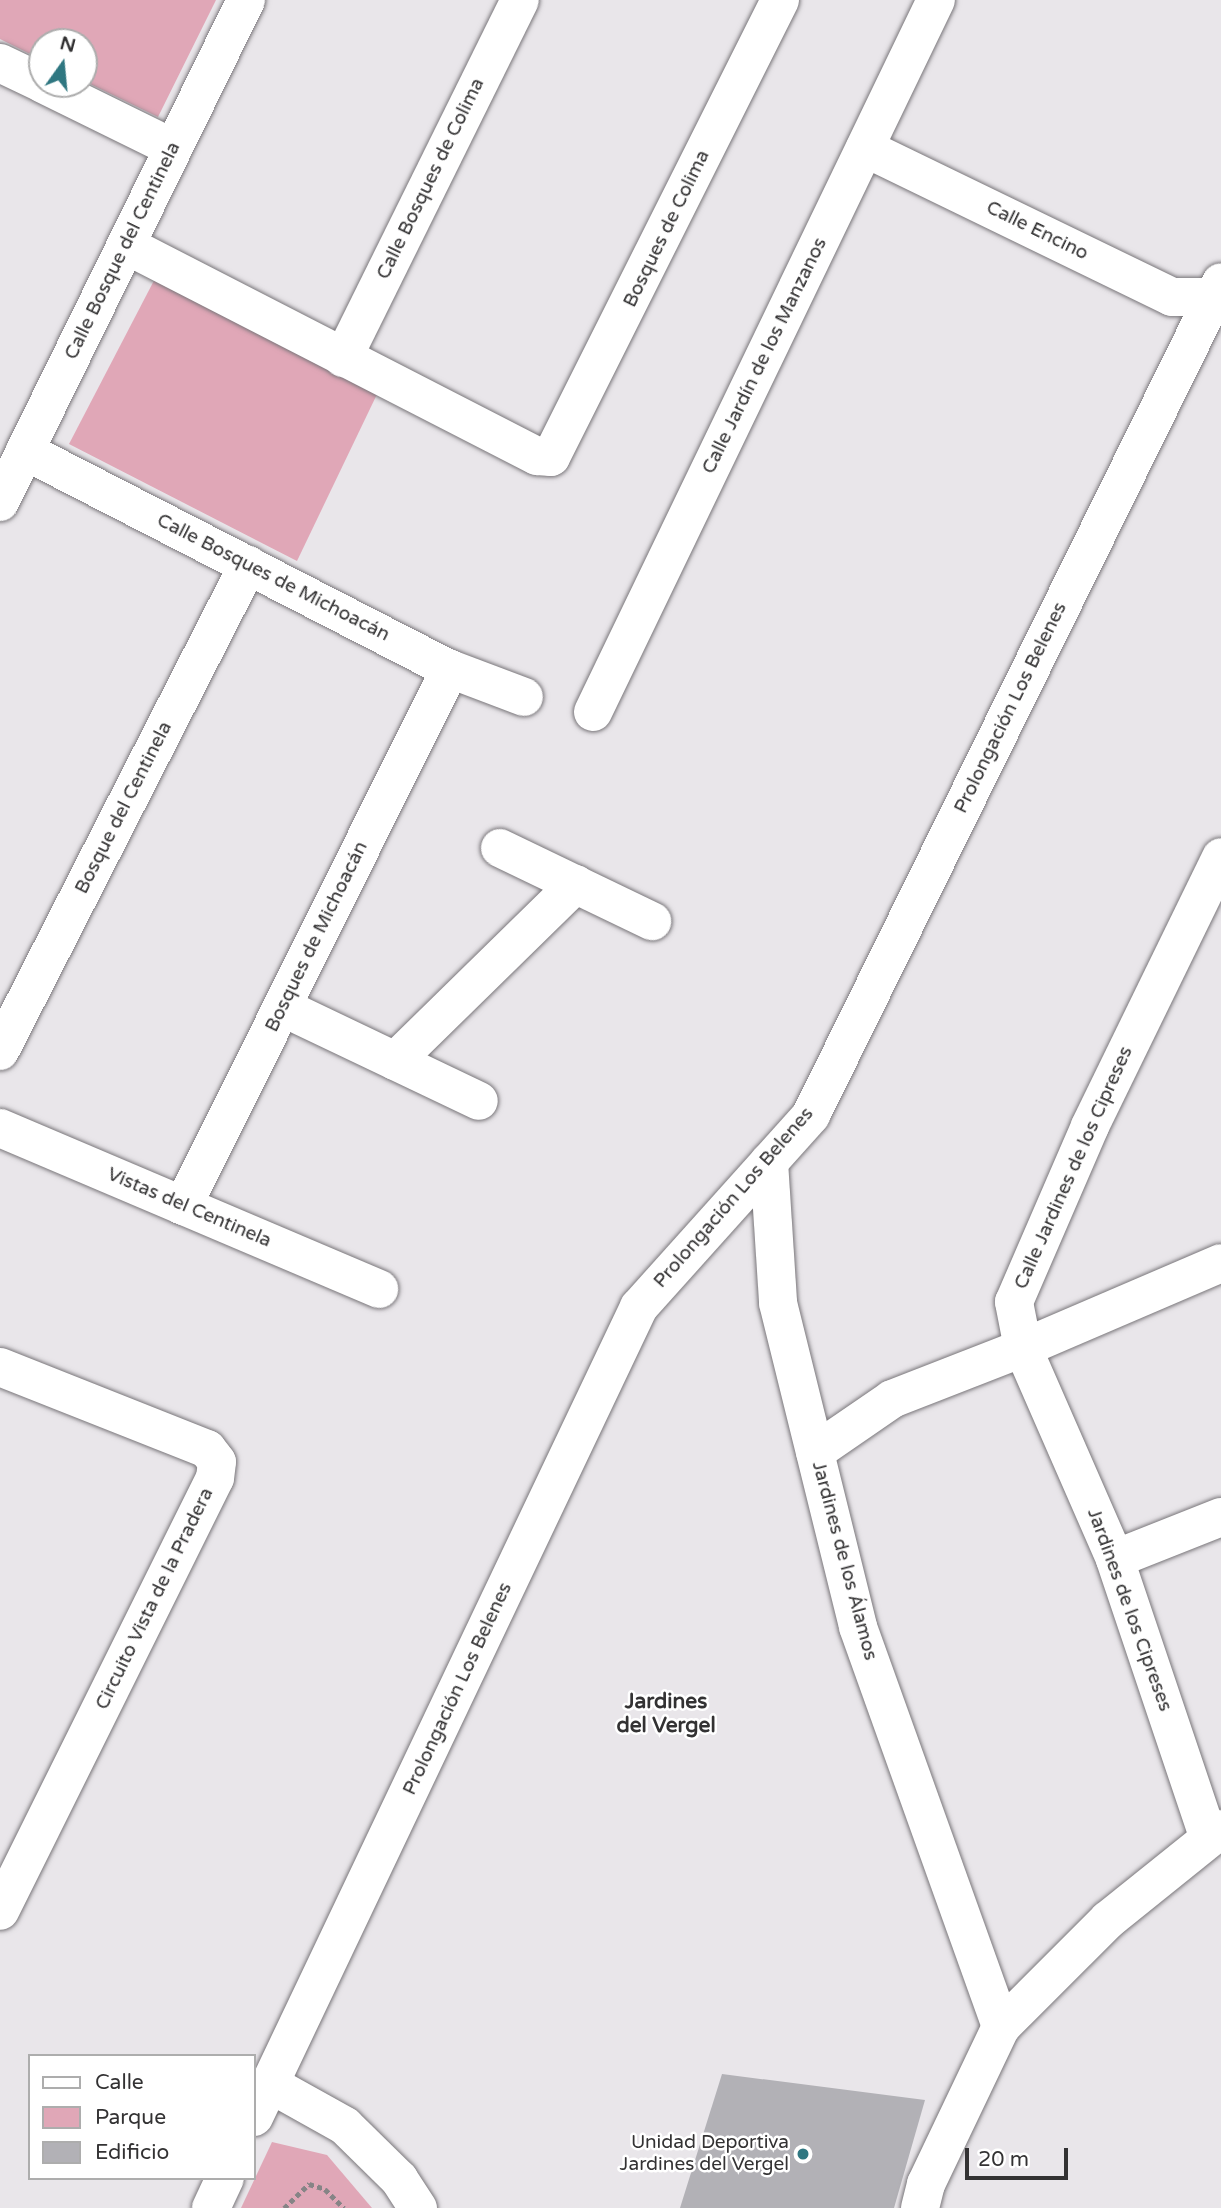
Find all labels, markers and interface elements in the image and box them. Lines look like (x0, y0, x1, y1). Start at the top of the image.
north arrow (28, 28, 98, 98)
text: N (58, 32, 78, 57)
street label: Calle Bosques de Colima (372, 75, 490, 283)
street label: Calle Bosque del Centinela (60, 139, 186, 363)
street label: Bosques de Colima (619, 147, 715, 311)
street label: Calle Encino (982, 197, 1092, 265)
street label: Calle Jardín de los Manzanos (698, 234, 832, 478)
street label: Calle Bosques de Michoacán (153, 509, 393, 647)
street label: Prolongación Los Belenes (950, 599, 1072, 817)
street label: Bosque del Centinela (71, 718, 177, 898)
street label: Bosques de Michoacán (261, 838, 373, 1036)
street label: Calle Jardines de los Cipreses (1010, 1043, 1138, 1293)
street label: Prolongación Los Belenes (649, 1103, 819, 1293)
street label: Vistas del Centinela (104, 1163, 274, 1253)
street label: Jardines de los Álamos (806, 1459, 882, 1663)
street label: Circuito Vista de la Pradera (91, 1484, 219, 1714)
street label: Jardines de los Cipreses (1082, 1505, 1176, 1715)
street label: Prolongación Los Belenes (399, 1579, 517, 1799)
district label: Jardines del Vergel (616, 1689, 716, 1739)
legend (28, 2054, 256, 2180)
text: Calle (95, 2070, 144, 2095)
text: Parque (95, 2105, 166, 2130)
place label: Unidad Deportiva Jardines del Vergel (620, 2132, 789, 2176)
scale bar (969, 2134, 1072, 2178)
text: Edificio (95, 2140, 169, 2165)
marker: Unidad Deportiva Jardines del Vergel (795, 2146, 811, 2162)
text: 20 m (978, 2147, 1029, 2172)

